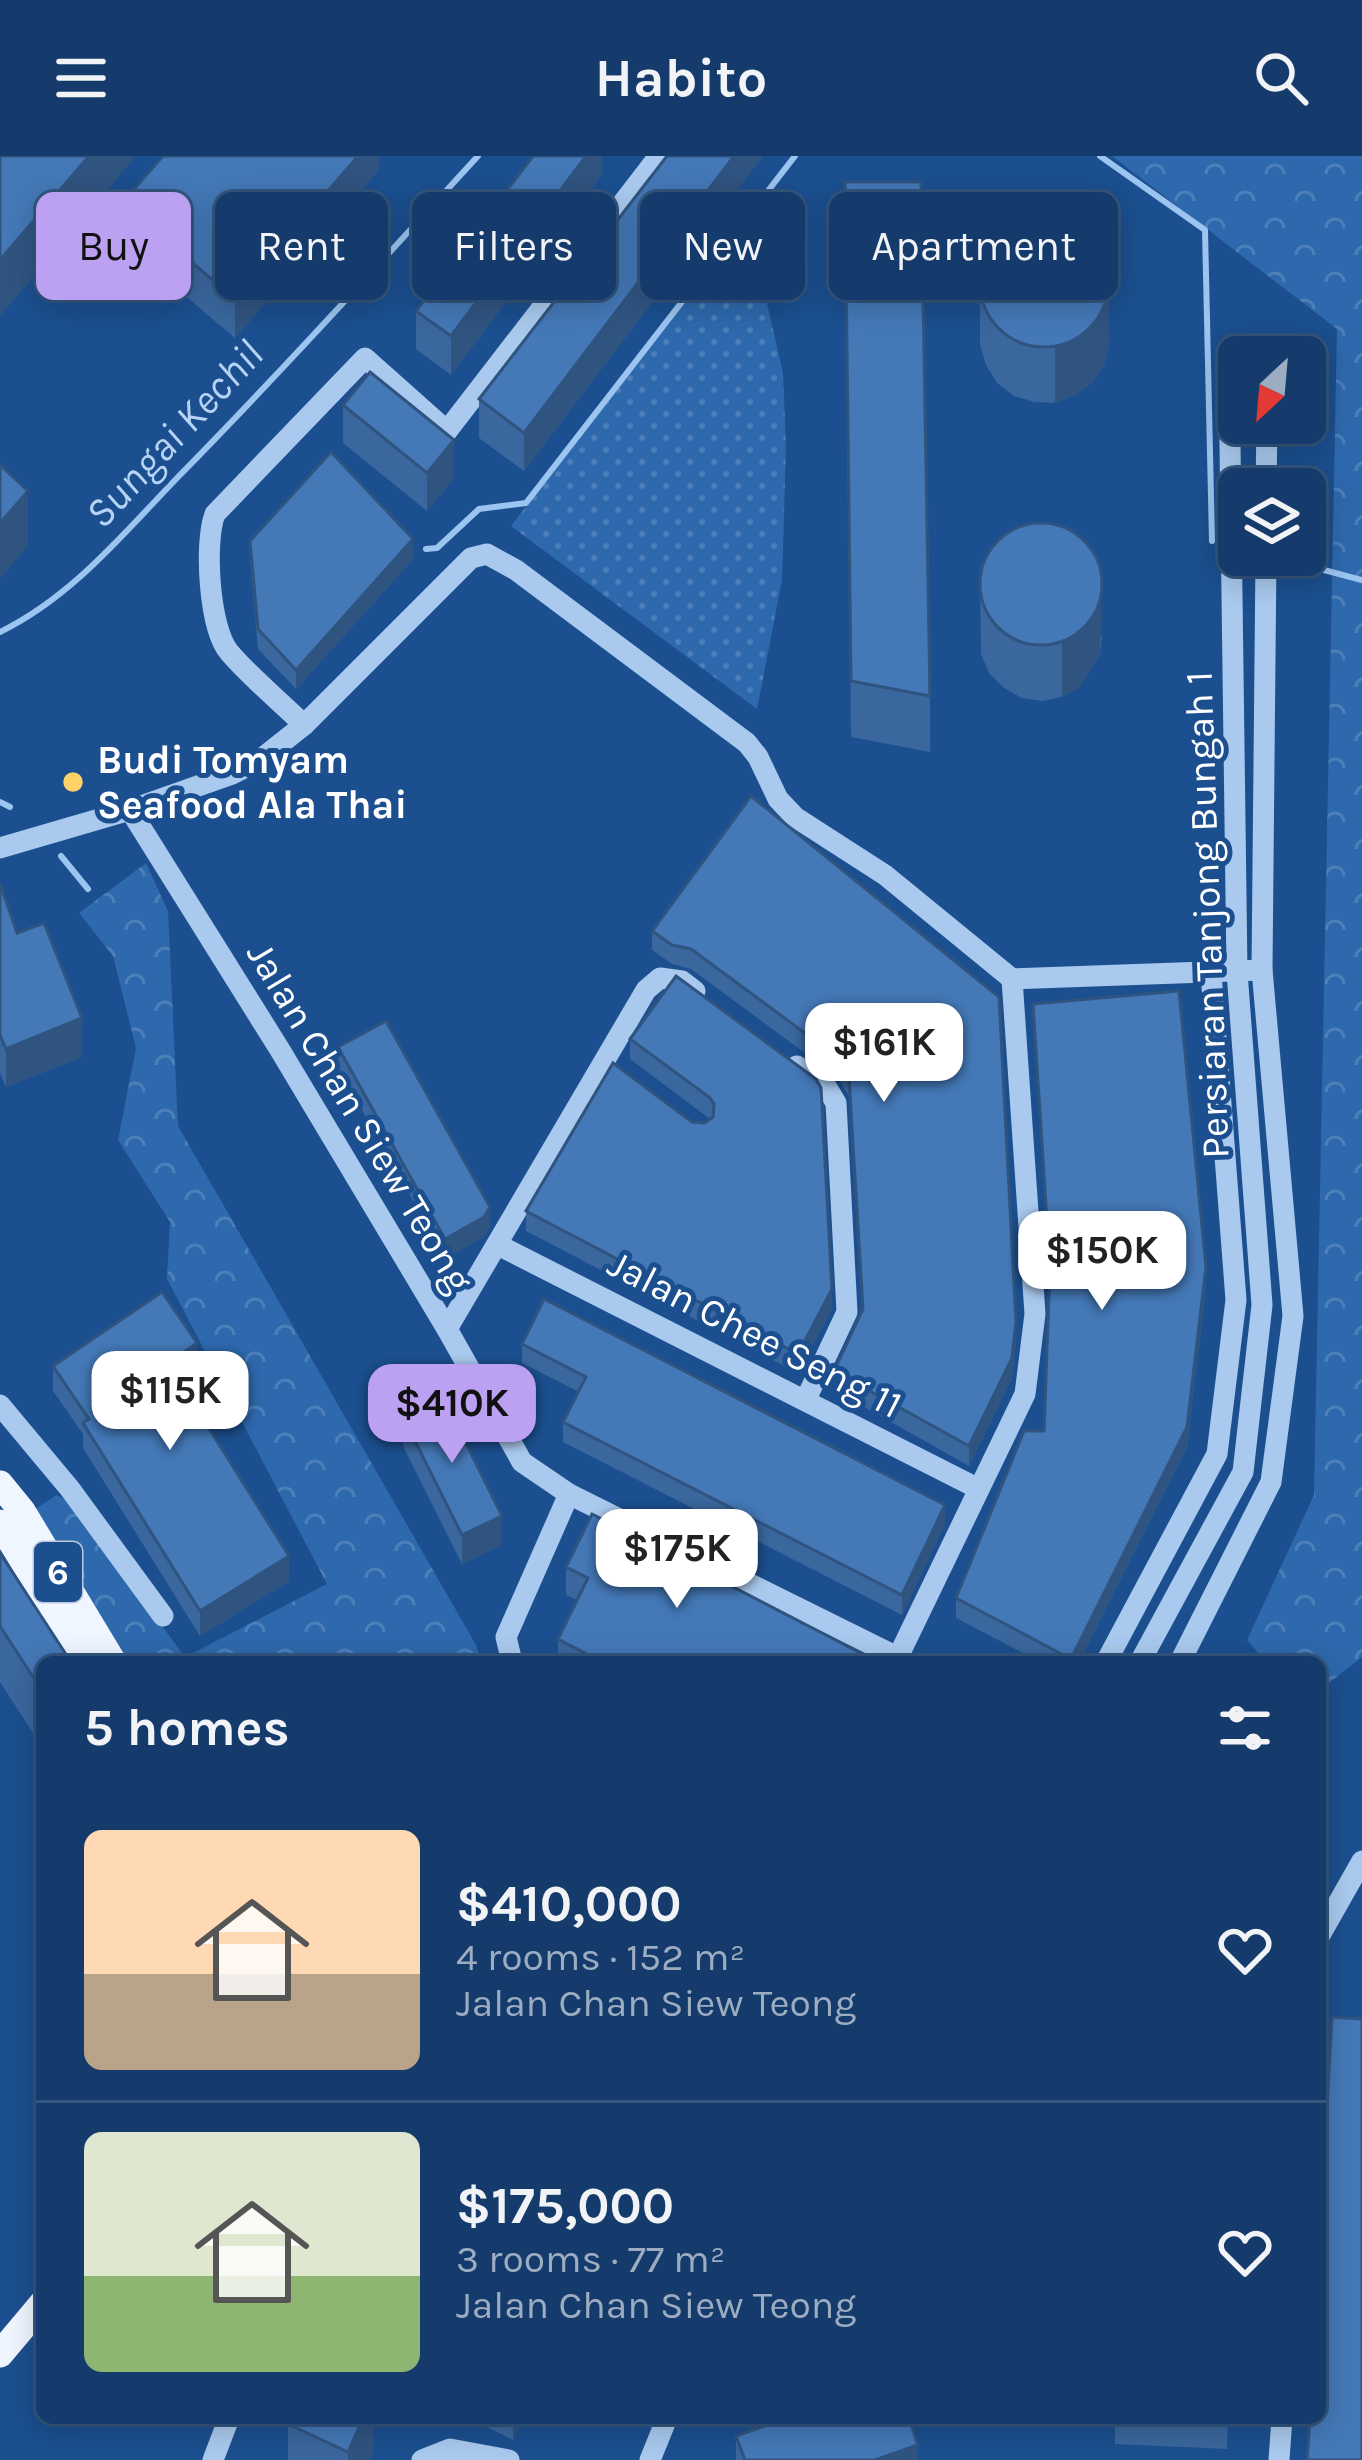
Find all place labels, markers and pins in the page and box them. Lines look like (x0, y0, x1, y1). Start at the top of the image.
place label: Budi Tomyam Seafood Ala Thai (97, 737, 407, 828)
marker: Budi Tomyam Seafood Ala Thai (60, 769, 86, 795)
pin: $161K (800, 1003, 968, 1105)
pin: $150K (1018, 1211, 1186, 1313)
pin: $115K (86, 1351, 254, 1453)
pin: $410K (368, 1364, 536, 1466)
pin: $175K (593, 1509, 761, 1611)

